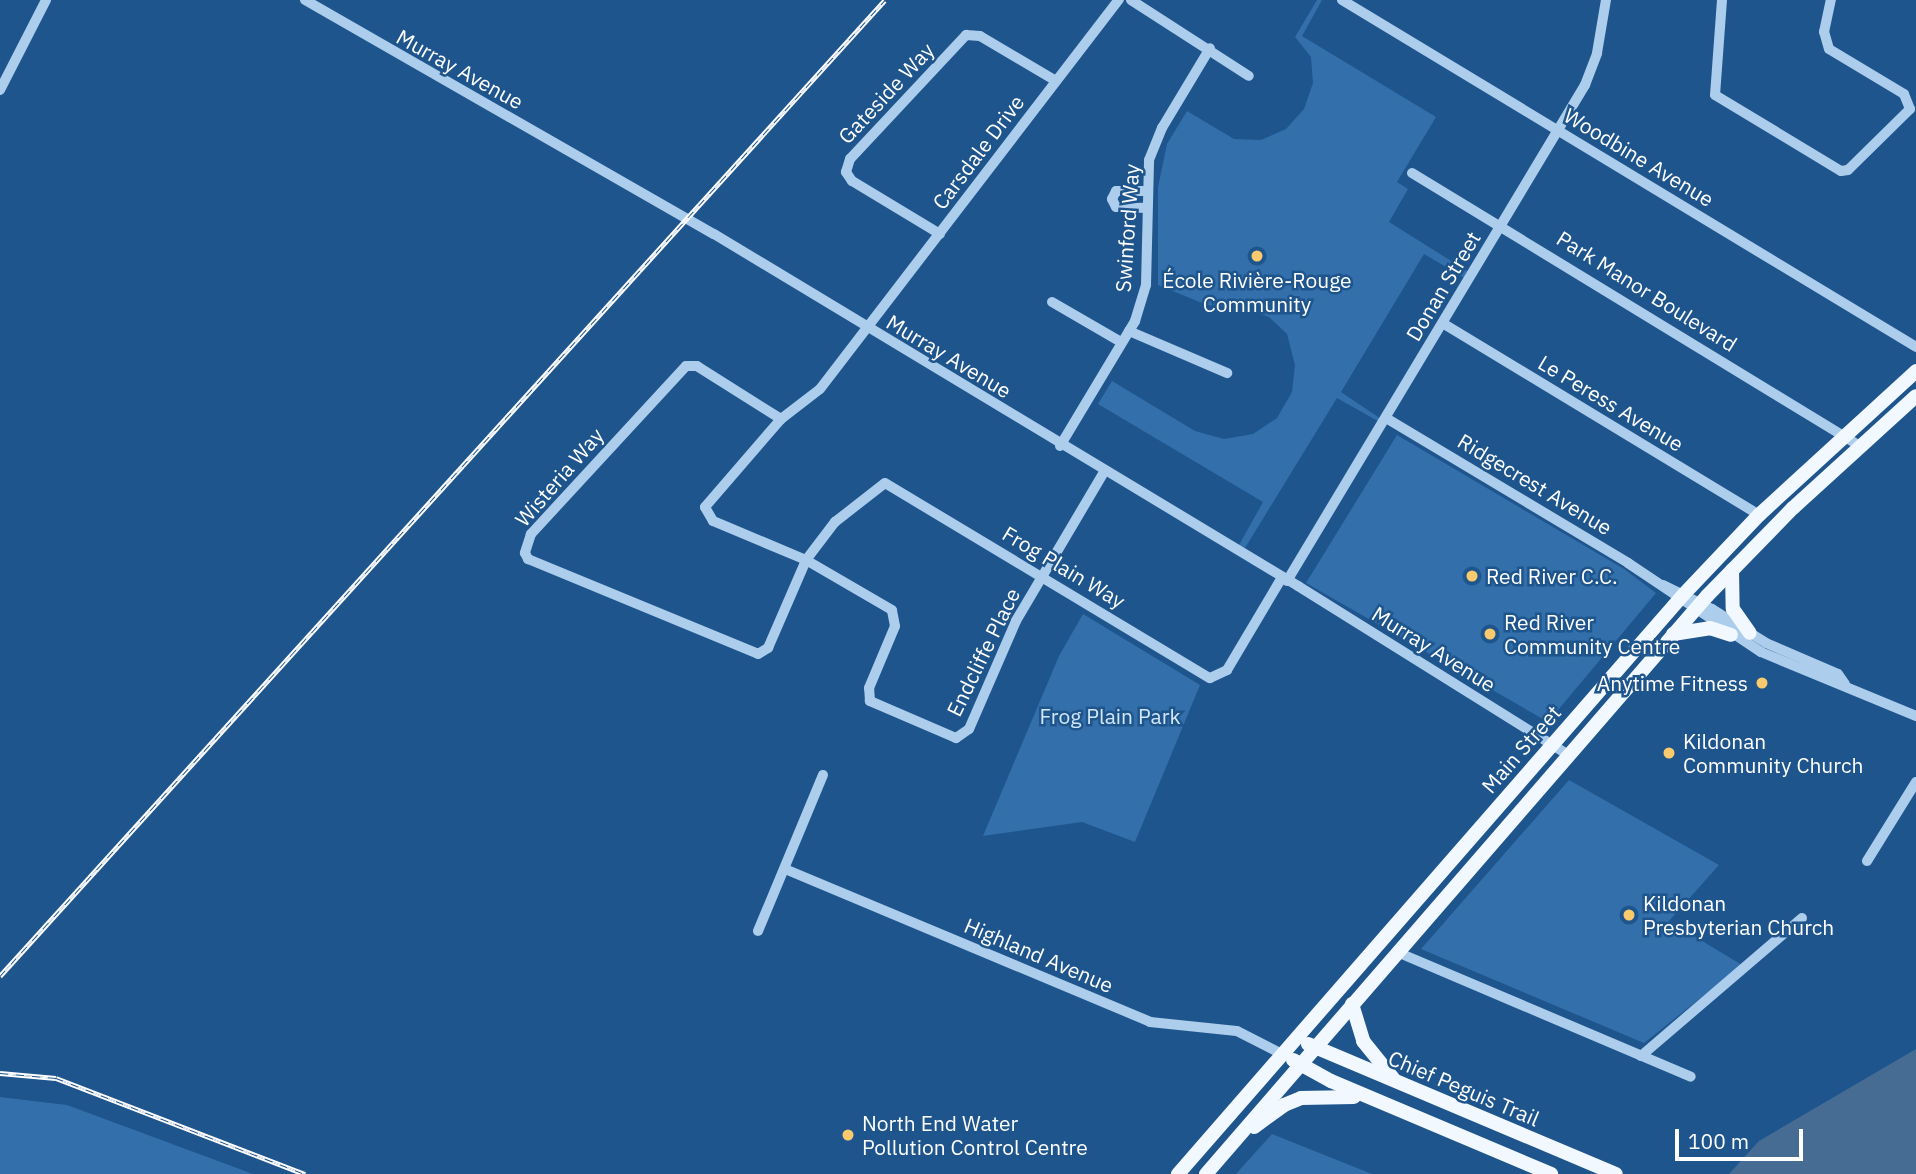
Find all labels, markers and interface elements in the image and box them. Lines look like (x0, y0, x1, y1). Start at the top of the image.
street label: Murray Avenue (392, 24, 528, 114)
street label: Gateside Way (833, 37, 939, 149)
street label: Carsdale Drive (927, 90, 1029, 214)
street label: Woodbine Avenue (1560, 102, 1718, 212)
street label: Swinford Way (1110, 163, 1144, 293)
street label: Park Manor Boulevard (1552, 225, 1742, 357)
street label: Donan Street (1400, 227, 1486, 345)
marker: École Rivière-Rouge Community (1249, 248, 1265, 264)
place label: École Rivière-Rouge Community (1162, 267, 1352, 317)
street label: Murray Avenue (882, 309, 1016, 403)
street label: Le Peress Avenue (1534, 350, 1688, 456)
street label: Wisteria Way (509, 423, 609, 531)
street label: Ridgecrest Avenue (1453, 428, 1617, 540)
street label: Frog Plain Way (998, 521, 1130, 613)
place label: Red River C.C. (1486, 563, 1618, 589)
marker: Red River C.C. (1464, 568, 1480, 584)
street label: Endcliffe Place (941, 584, 1025, 720)
street label: Murray Avenue (1368, 601, 1500, 697)
place label: Red River Community Centre (1504, 609, 1680, 659)
marker: Red River Community Centre (1482, 626, 1498, 642)
place label: Anytime Fitness (1597, 670, 1748, 696)
marker: Anytime Fitness (1754, 675, 1770, 691)
street label: Main Street (1476, 700, 1566, 798)
park label: Frog Plain Park (1039, 703, 1181, 729)
place label: Kildonan Community Church (1683, 728, 1863, 778)
marker: Kildonan Community Church (1661, 745, 1677, 761)
place label: Kildonan Presbyterian Church (1643, 890, 1834, 940)
marker: Kildonan Presbyterian Church (1621, 907, 1637, 923)
street label: Highland Avenue (961, 912, 1117, 998)
street label: Chief Peguis Trail (1385, 1045, 1543, 1131)
place label: North End Water Pollution Control Centre (862, 1110, 1088, 1160)
scale bar (1678, 1114, 1806, 1158)
marker: North End Water Pollution Control Centre (840, 1127, 856, 1143)
text: 100 m (1688, 1127, 1749, 1155)

